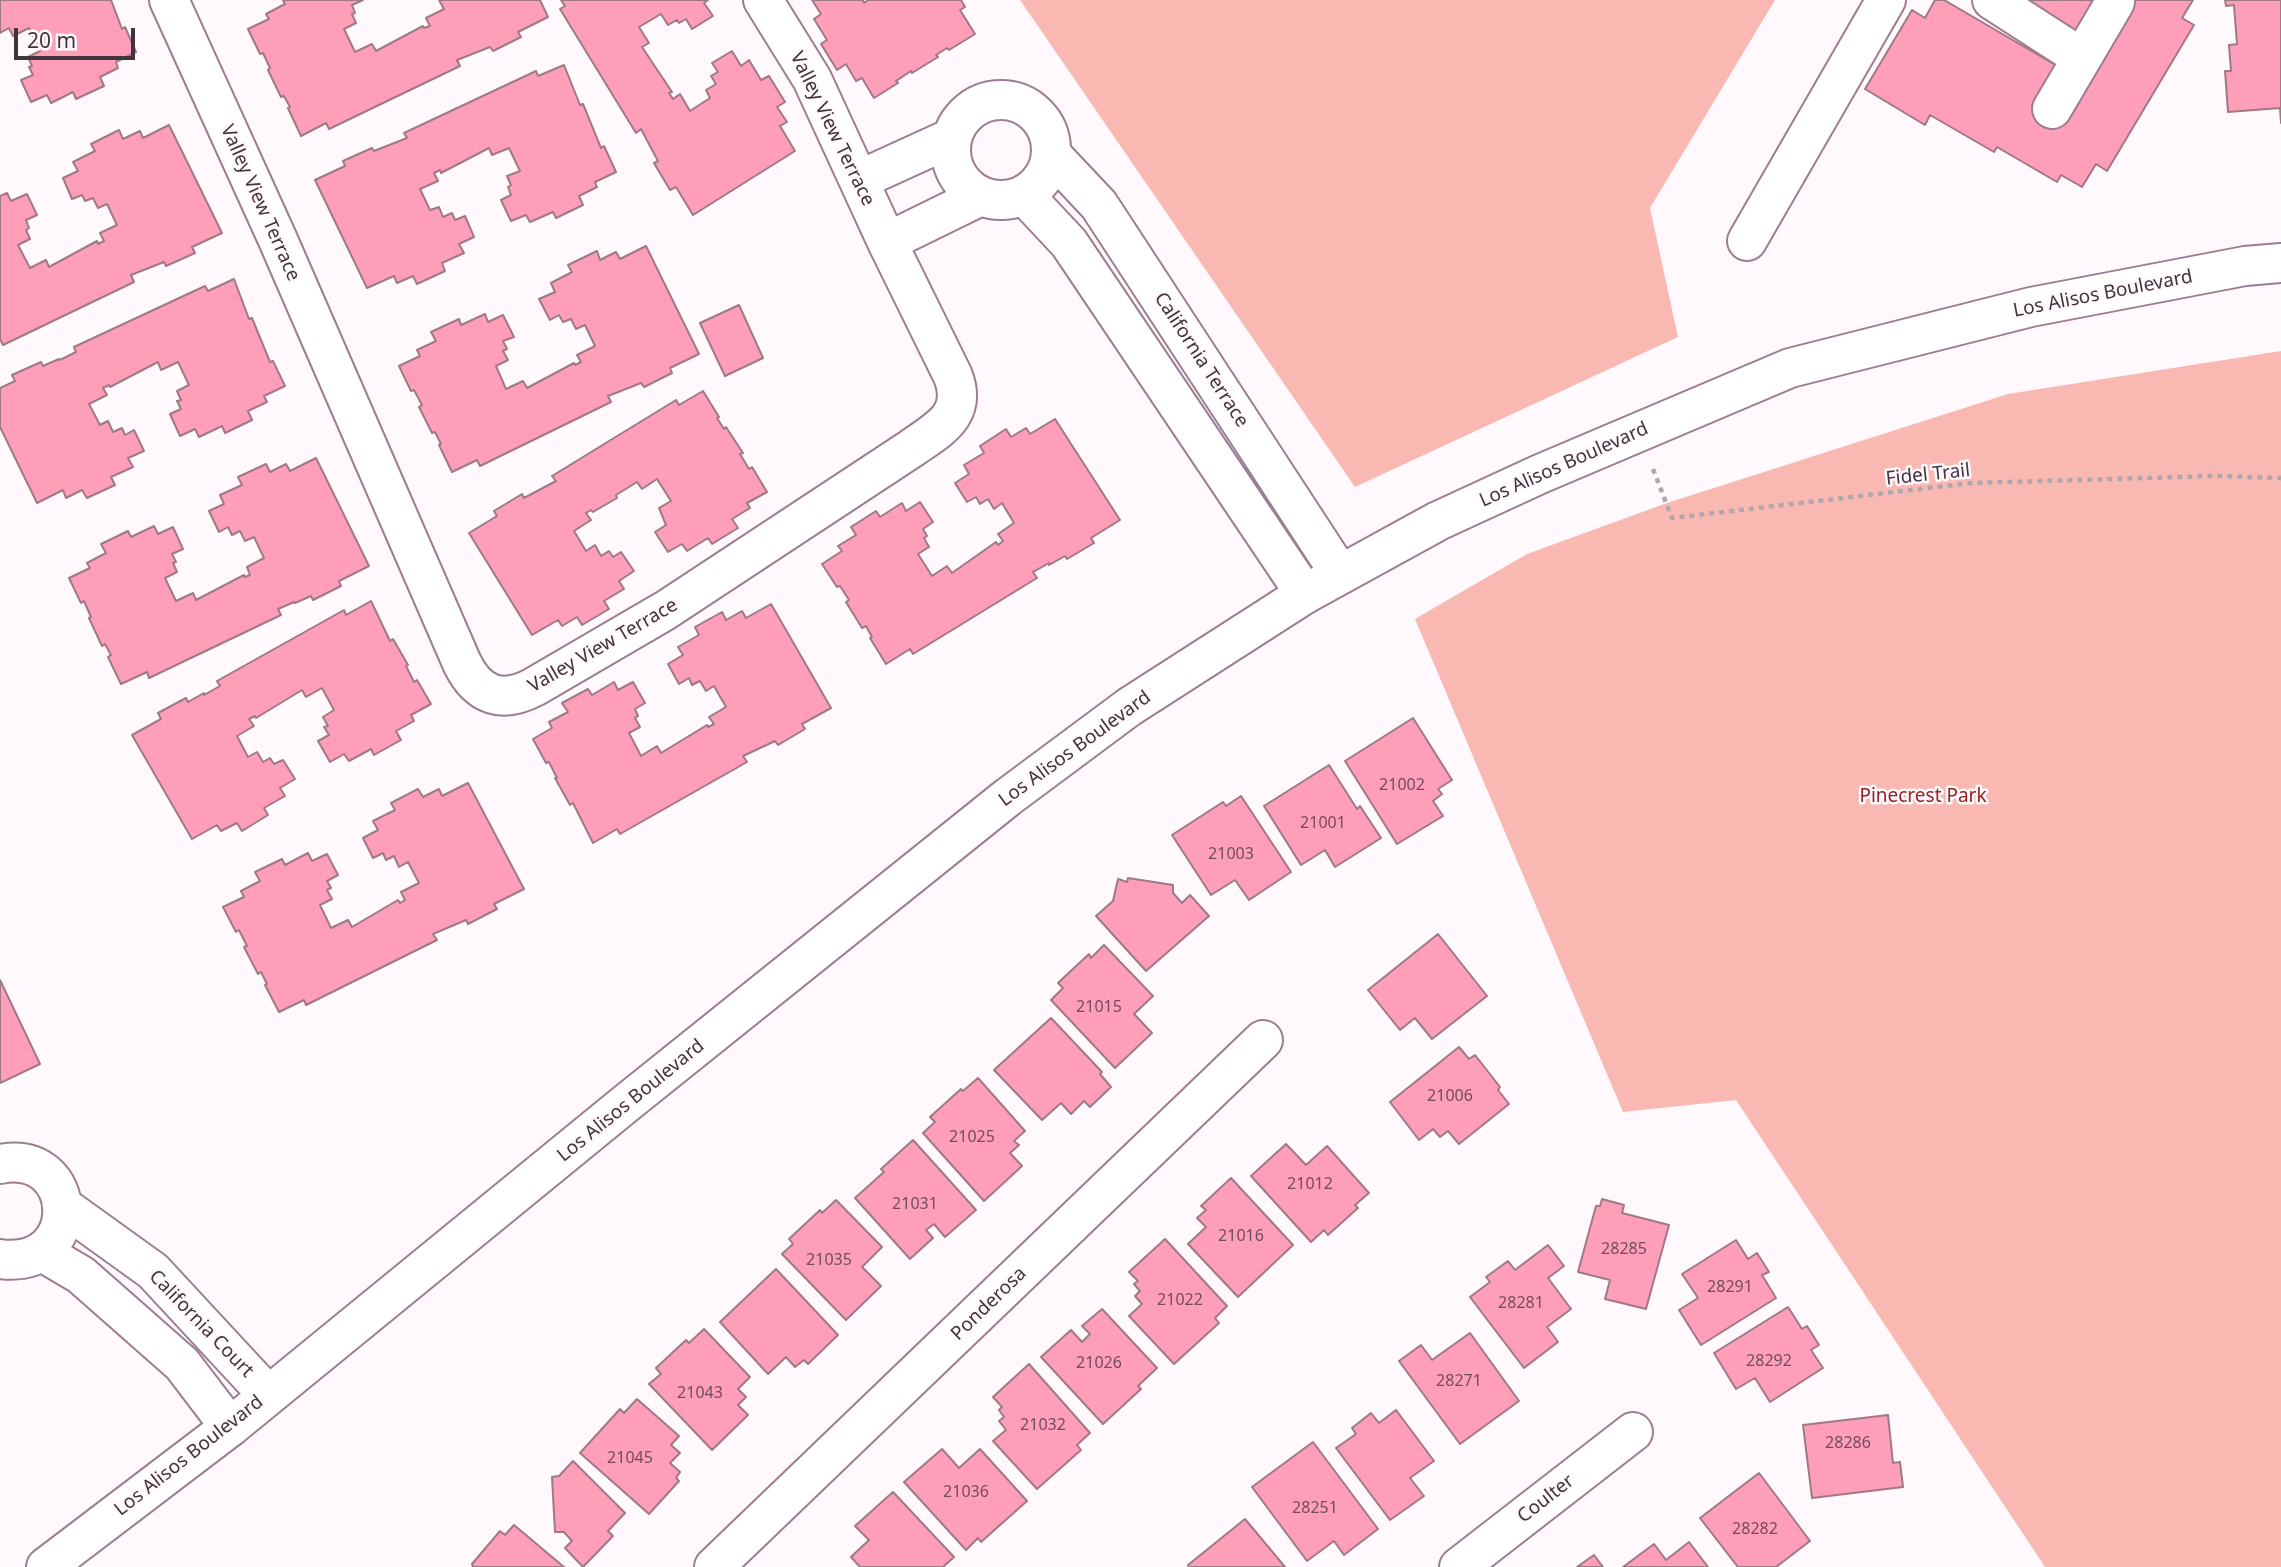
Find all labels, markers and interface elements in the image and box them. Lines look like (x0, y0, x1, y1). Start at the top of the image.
scale bar (18, 14, 138, 58)
text: 20 m (27, 26, 76, 54)
street label: Valley View Terrace (785, 48, 879, 210)
street label: Valley View Terrace (215, 121, 305, 285)
street label: Los Alisos Boulevard (2011, 265, 2195, 323)
street label: California Terrace (1149, 288, 1253, 432)
street label: Los Alisos Boulevard (1476, 417, 1652, 513)
street label: Fidel Trail (1885, 459, 1971, 491)
street label: Valley View Terrace (524, 594, 682, 698)
street label: Los Alisos Boulevard (995, 686, 1155, 812)
house number: 21002 (1379, 775, 1425, 795)
park label: Pinecrest Park (1859, 786, 1987, 808)
house number: 21001 (1300, 813, 1346, 833)
house number: 21003 (1208, 844, 1254, 864)
house number: 21015 (1076, 997, 1122, 1017)
street label: Los Alisos Boulevard (553, 1035, 709, 1167)
house number: 21006 (1427, 1086, 1473, 1106)
house number: 21025 (949, 1127, 995, 1147)
house number: 21012 (1287, 1174, 1333, 1194)
house number: 21031 (892, 1194, 938, 1214)
house number: 21016 (1218, 1226, 1264, 1246)
house number: 28285 (1601, 1239, 1647, 1259)
house number: 21035 (806, 1250, 852, 1270)
street label: Ponderosa (947, 1263, 1031, 1345)
street label: California Court (144, 1266, 258, 1382)
house number: 28291 (1707, 1277, 1753, 1297)
house number: 21022 (1157, 1290, 1203, 1310)
house number: 28281 (1498, 1293, 1544, 1313)
house number: 28292 (1746, 1351, 1792, 1371)
house number: 21026 (1076, 1353, 1122, 1373)
house number: 28271 (1436, 1371, 1482, 1391)
house number: 21043 (677, 1383, 723, 1403)
street label: Los Alisos Boulevard (110, 1391, 268, 1521)
house number: 21032 (1020, 1415, 1066, 1435)
house number: 28286 (1825, 1433, 1871, 1453)
house number: 21045 (607, 1448, 653, 1468)
street label: Coulter (1513, 1470, 1579, 1528)
house number: 21036 (943, 1482, 989, 1502)
house number: 28251 (1292, 1498, 1338, 1518)
house number: 28282 (1732, 1519, 1778, 1539)

